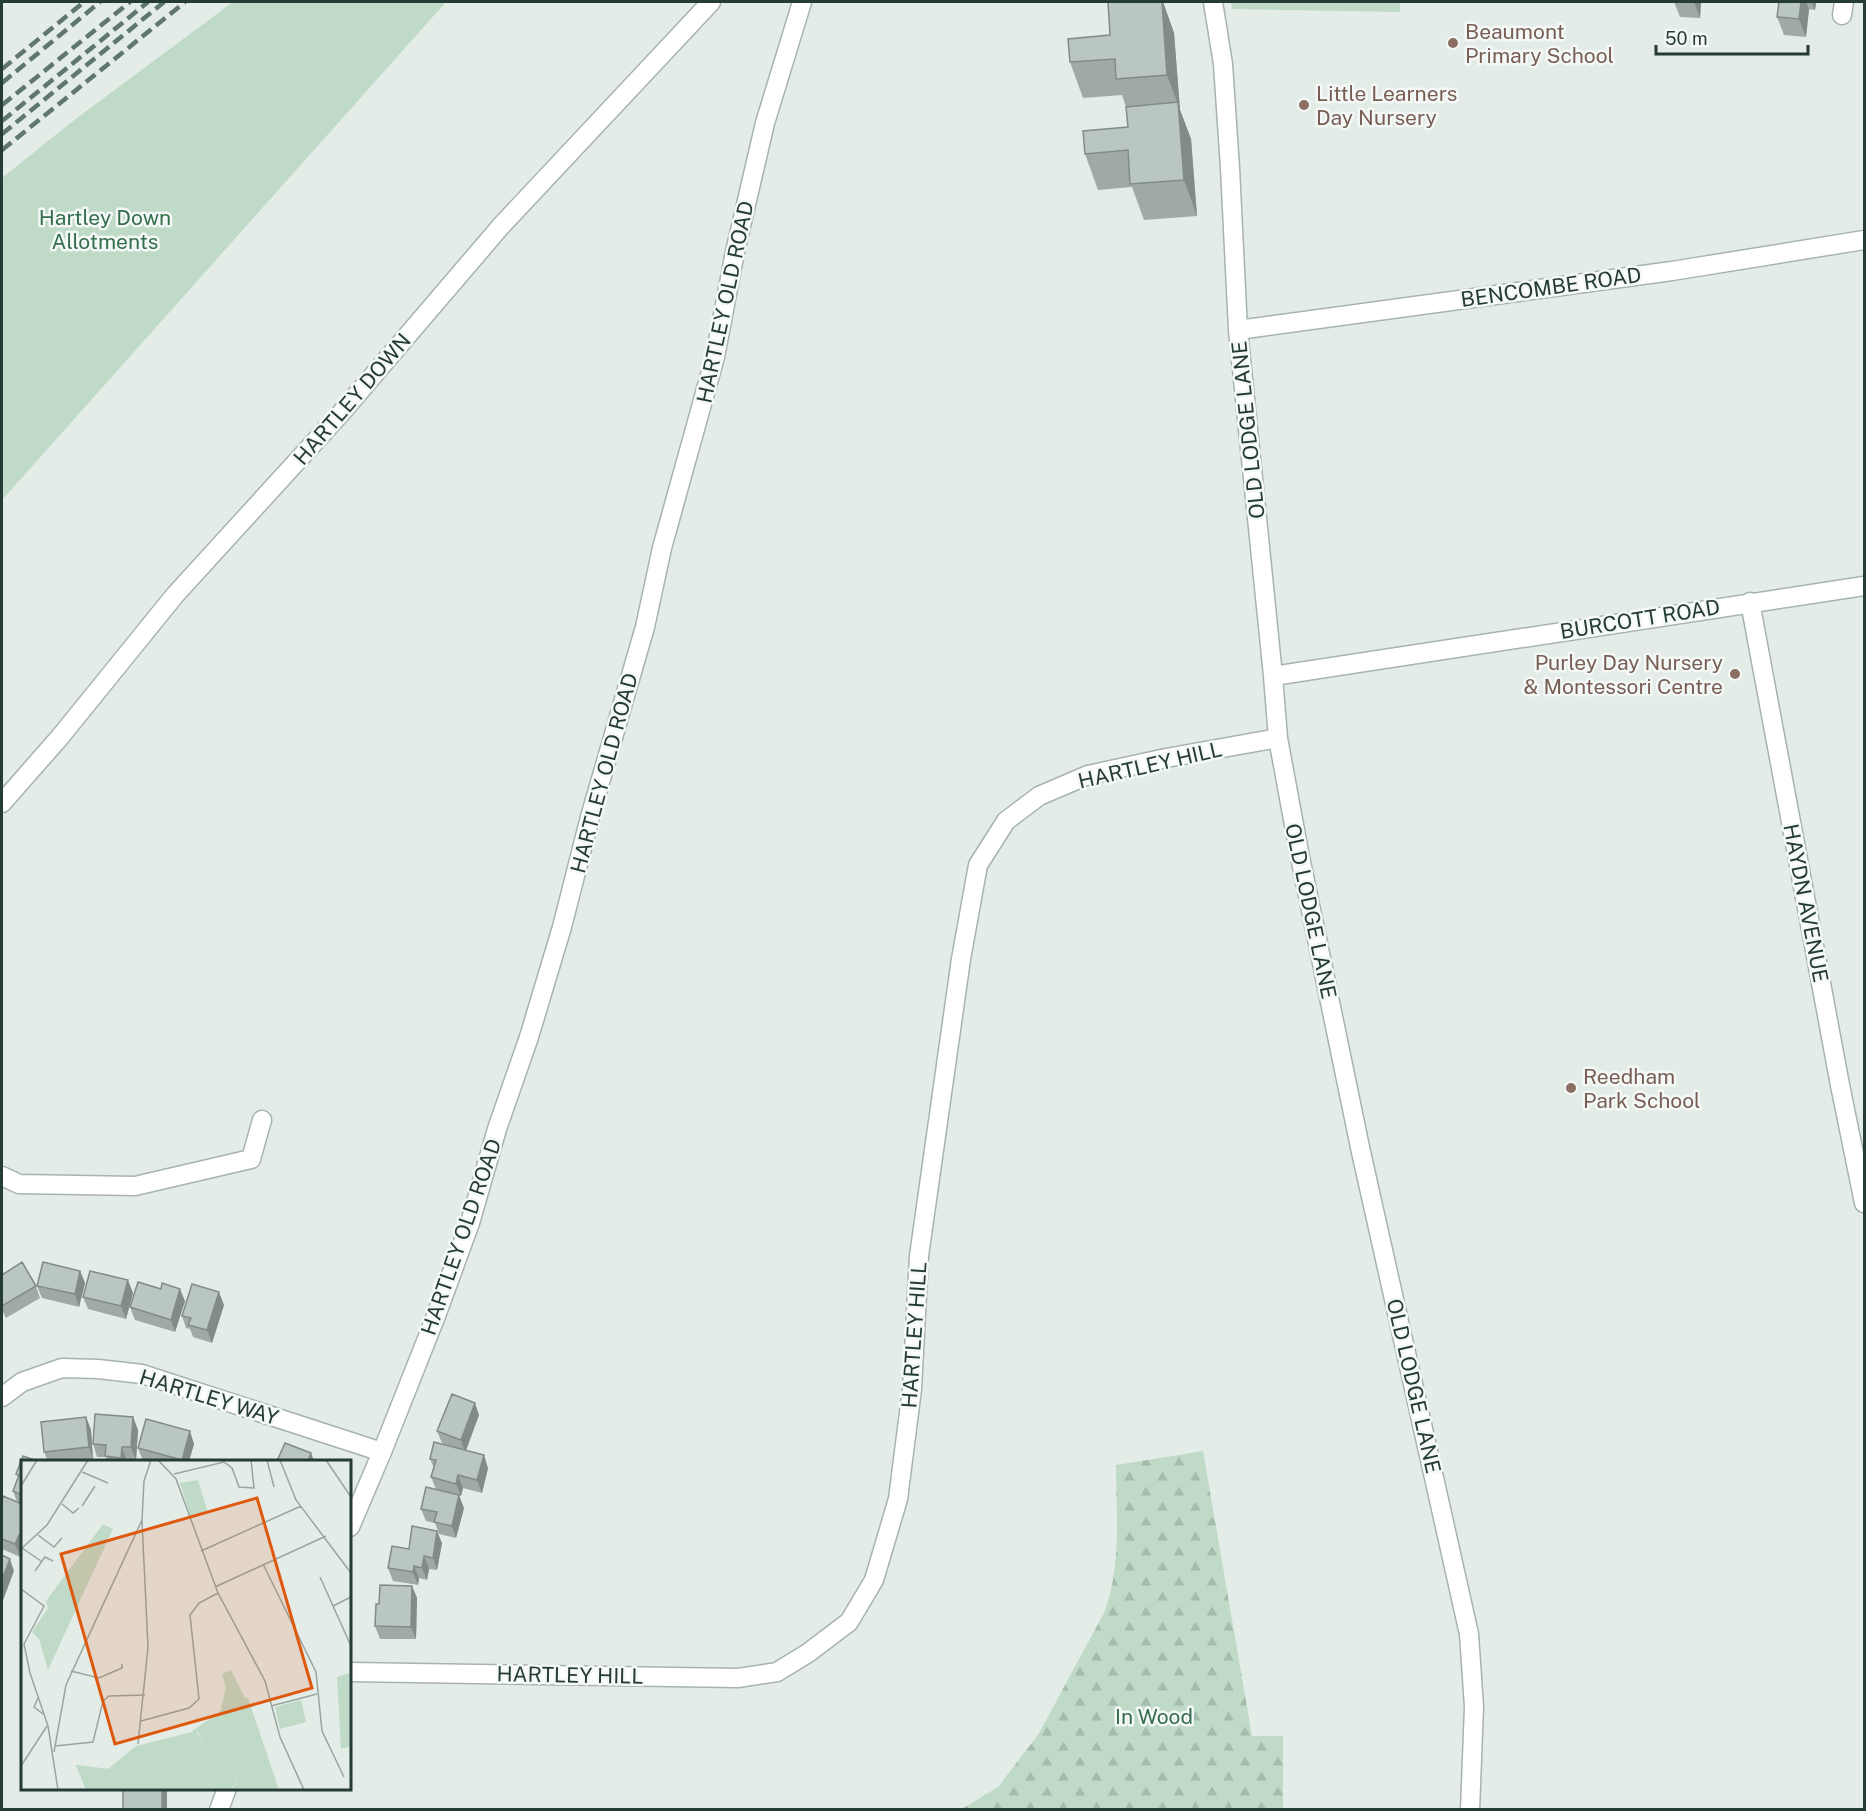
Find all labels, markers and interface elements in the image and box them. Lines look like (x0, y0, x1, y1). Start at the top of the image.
scale bar (1656, 18, 1808, 56)
place label: Beaumont Primary School (1465, 19, 1614, 68)
text: 50 m (1665, 28, 1708, 49)
marker: Beaumont Primary School (1446, 36, 1460, 50)
place label: Little Learners Day Nursery (1316, 81, 1457, 130)
marker: Little Learners Day Nursery (1297, 98, 1311, 112)
street label: HARTLEY OLD ROAD (691, 199, 759, 405)
park label: Hartley Down Allotments (39, 205, 171, 254)
street label: BENCOMBE ROAD (1459, 262, 1643, 312)
street label: HARTLEY DOWN (288, 328, 416, 470)
street label: OLD LODGE LANE (1226, 340, 1270, 520)
street label: BURCOTT ROAD (1558, 594, 1722, 644)
place label: Purley Day Nursery & Montessori Centre (1524, 650, 1723, 699)
marker: Purley Day Nursery & Montessori Centre (1728, 667, 1742, 681)
street label: HARTLEY OLD ROAD (565, 670, 643, 876)
street label: HARTLEY HILL (1076, 736, 1224, 794)
street label: OLD LODGE LANE (1280, 821, 1342, 1001)
street label: HAYDN AVENUE (1778, 822, 1834, 984)
place label: Reedham Park School (1583, 1064, 1700, 1113)
marker: Reedham Park School (1564, 1081, 1578, 1095)
street label: HARTLEY OLD ROAD (416, 1136, 506, 1338)
street label: HARTLEY HILL (896, 1261, 932, 1409)
street label: OLD LODGE LANE (1382, 1296, 1446, 1476)
street label: HARTLEY WAY (137, 1364, 282, 1430)
inset map (21, 1460, 351, 1790)
street label: HARTLEY HILL (496, 1661, 644, 1689)
park label: In Wood (1115, 1704, 1193, 1729)

